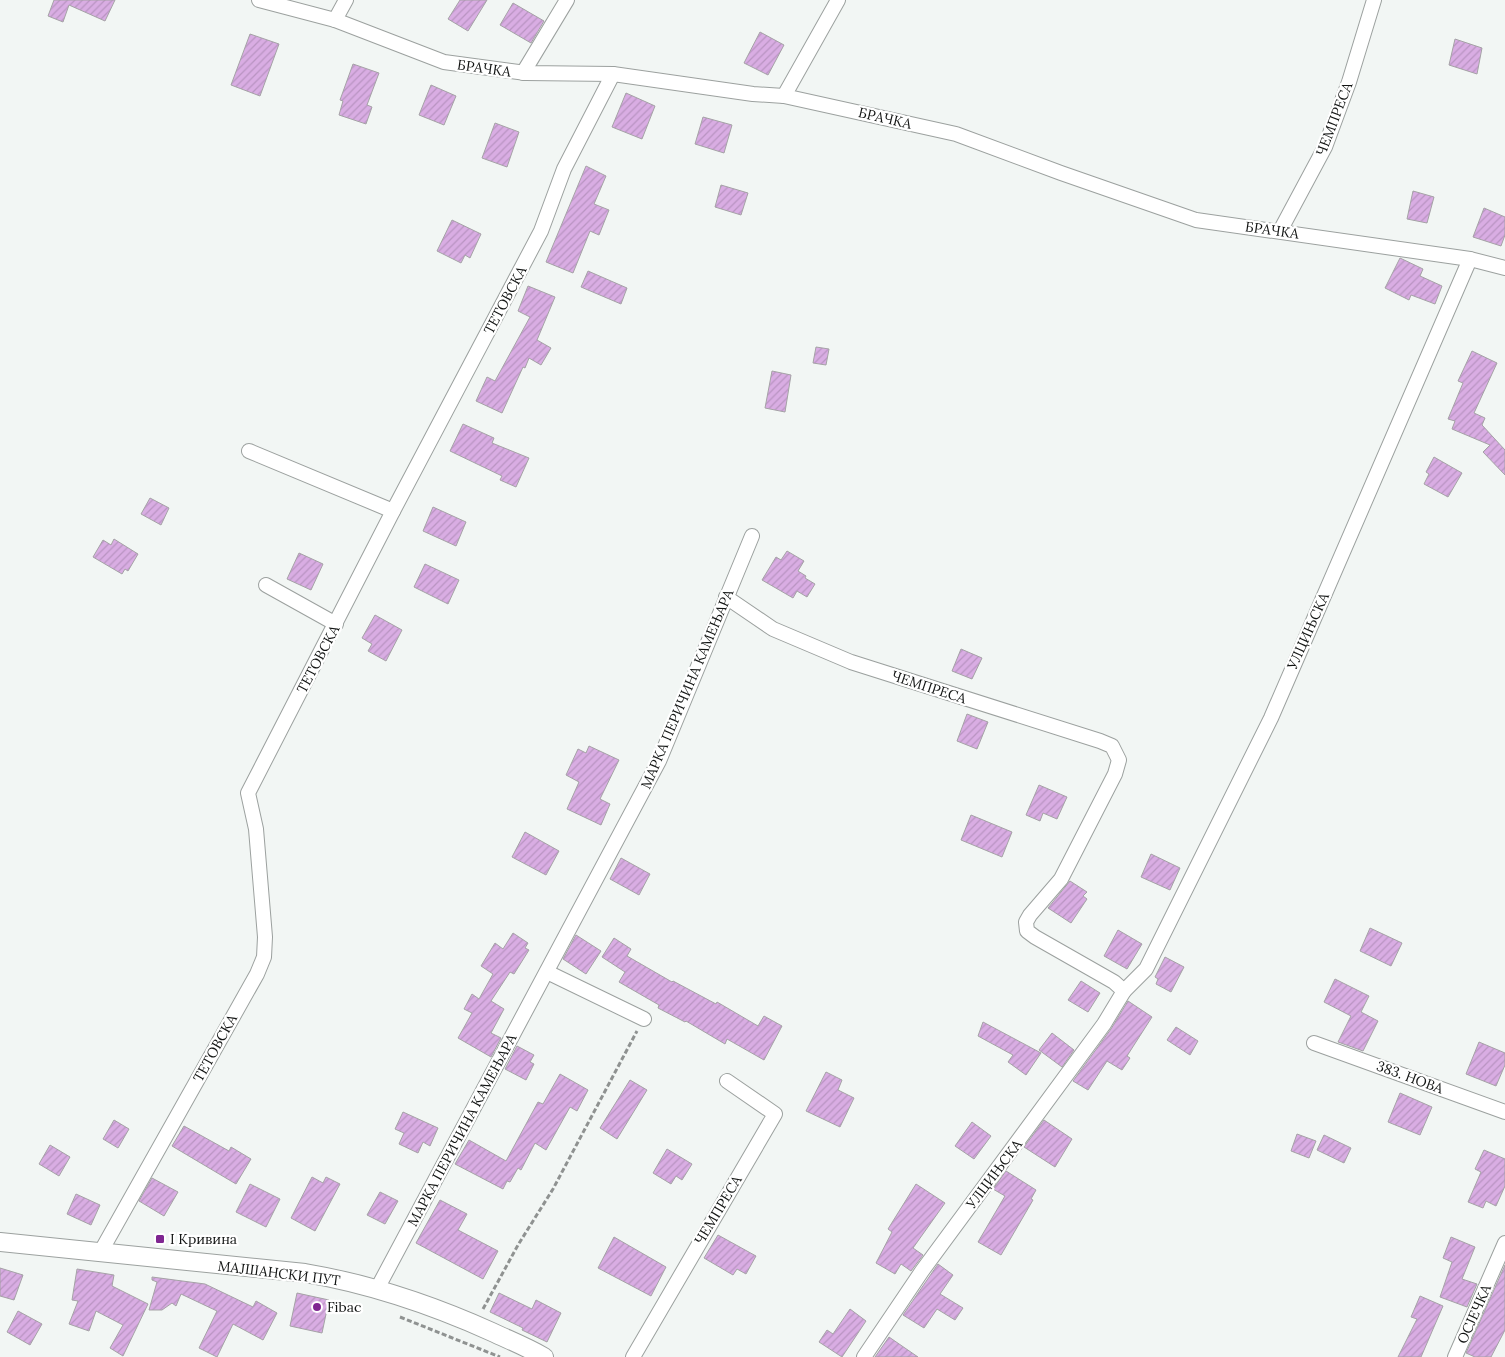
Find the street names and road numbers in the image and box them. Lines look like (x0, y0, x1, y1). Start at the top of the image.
street label: БРАЧКА (456, 55, 512, 81)
street label: ЧЕМПРЕСА (1312, 79, 1356, 158)
street label: БРАЧКА (857, 103, 914, 133)
street label: БРАЧКА (1244, 217, 1300, 243)
street label: ТЕТОВСКА (480, 263, 531, 337)
street label: МАРКА ПЕРИЧИНА КАМЕЊАРА (637, 586, 737, 792)
street label: УЛЦИЊСКА (1283, 590, 1333, 673)
street label: ТЕТОВСКА (293, 622, 344, 696)
street label: ЧЕМПРЕСА (889, 666, 969, 708)
street label: ТЕТОВСКА (189, 1011, 241, 1085)
street label: МАРКА ПЕРИЧИНА КАМЕЊАРА (403, 1030, 521, 1229)
street label: 383. НОВА (1374, 1057, 1446, 1097)
street label: УЛЦИЊСКА (961, 1136, 1026, 1213)
street label: ЧЕМПРЕСА (690, 1172, 746, 1248)
street label: МАЈШАНСКИ ПУТ (217, 1257, 341, 1289)
street label: ОСЈЕЧКА (1453, 1281, 1495, 1346)

